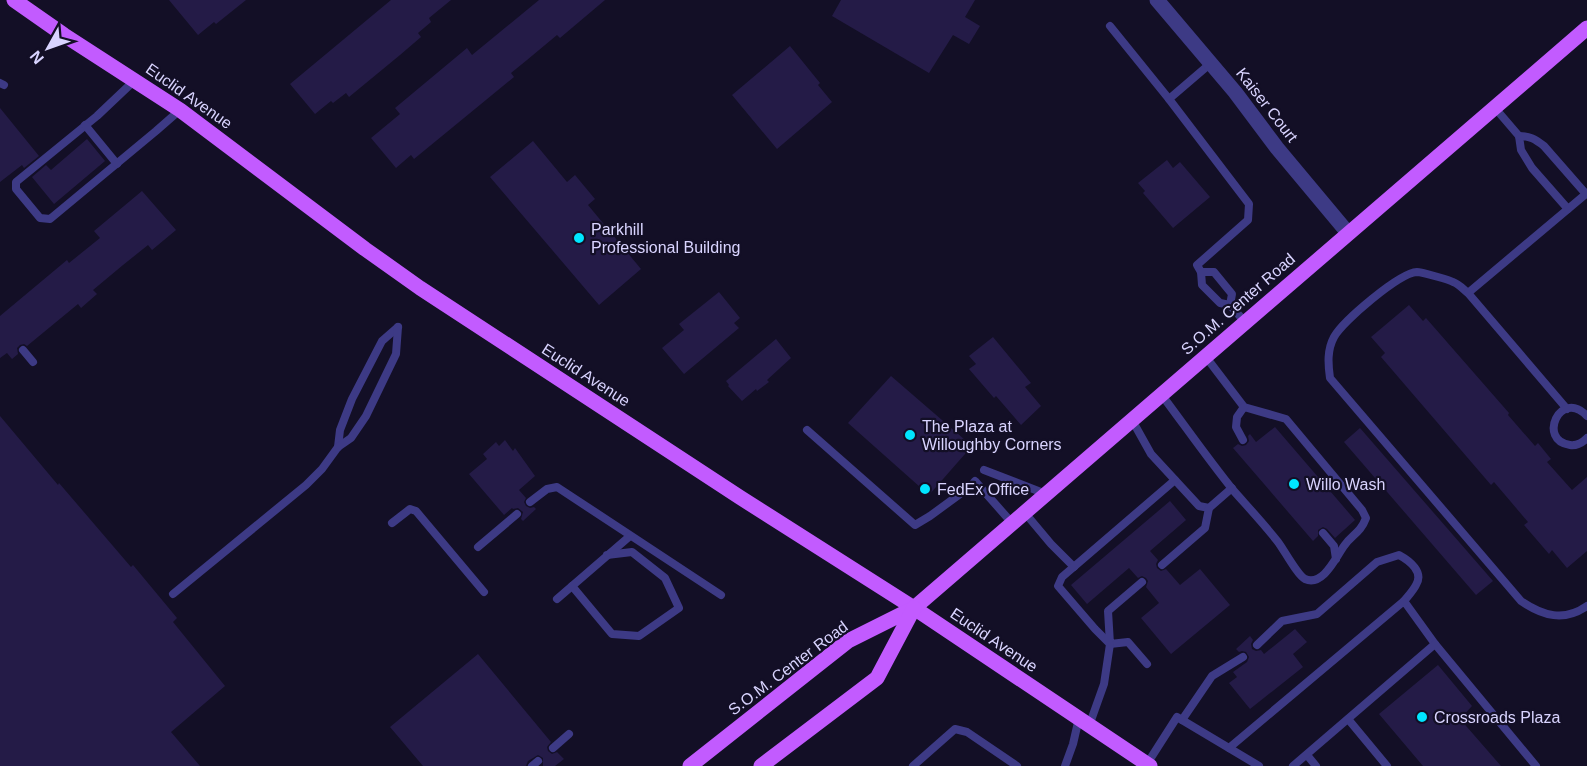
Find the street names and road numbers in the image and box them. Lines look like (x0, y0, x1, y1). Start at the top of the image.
street label: Euclid Avenue (143, 60, 235, 132)
street label: Kaiser Court (1233, 65, 1301, 146)
street label: S.O.M. Center Road (1178, 250, 1298, 358)
street label: Euclid Avenue (539, 340, 633, 410)
street label: Euclid Avenue (947, 605, 1041, 675)
street label: S.O.M. Center Road (725, 618, 851, 718)

